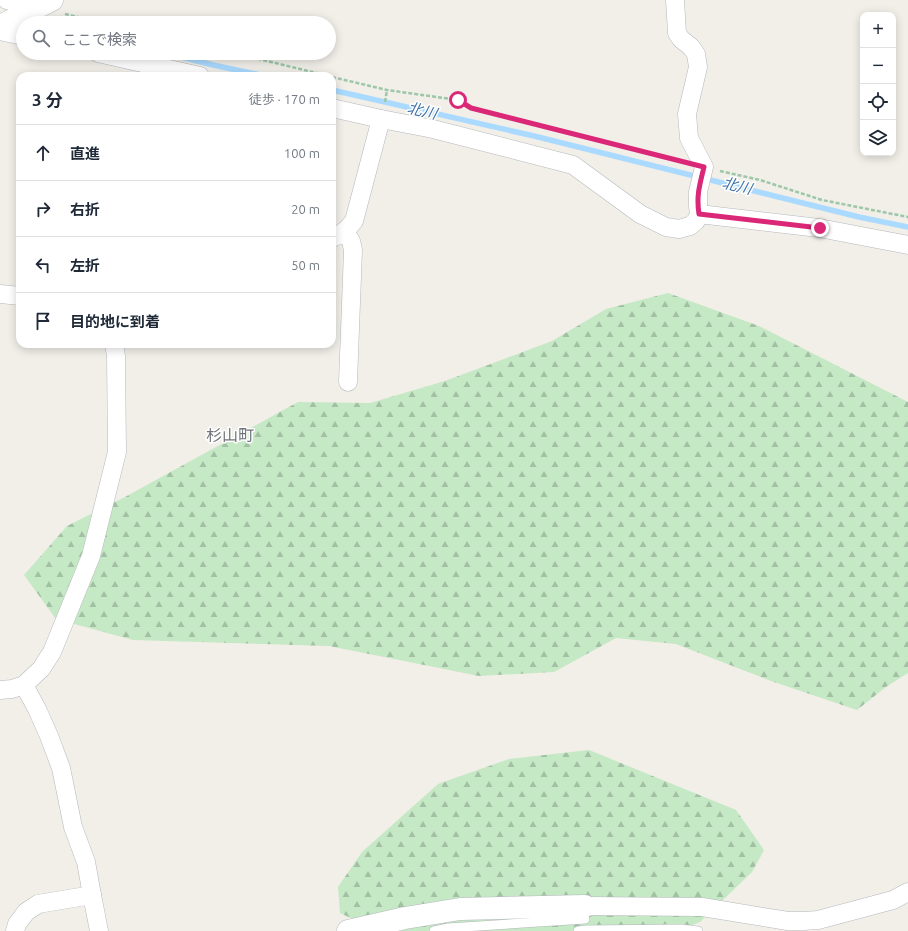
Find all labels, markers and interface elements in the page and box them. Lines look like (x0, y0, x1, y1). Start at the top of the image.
map controls (860, 12, 896, 156)
button: + (860, 12, 896, 48)
search box (16, 16, 336, 60)
icon: search (30, 27, 52, 49)
text: ここで検索 (62, 31, 137, 48)
button: − (860, 48, 896, 84)
button: locate (860, 84, 896, 120)
text: 3 分 (32, 90, 63, 109)
route start (449, 91, 467, 109)
text: 徒歩 · 170 m (249, 92, 320, 106)
water label: 北川 (406, 99, 441, 123)
button: layers (860, 120, 896, 156)
icon: ahead (32, 142, 54, 164)
text: 直進 (70, 145, 100, 162)
text: 100 m (284, 146, 320, 160)
water label: 北川 (721, 174, 756, 198)
icon: right (32, 198, 54, 220)
text: 右折 (70, 201, 100, 218)
text: 20 m (291, 202, 320, 216)
route end (811, 219, 829, 237)
icon: left (32, 254, 54, 276)
text: 左折 (70, 257, 100, 274)
text: 50 m (291, 258, 320, 272)
icon: arrive (32, 310, 54, 332)
text: 目的地に到着 (70, 313, 160, 330)
district label: 杉山町 (206, 426, 254, 444)

